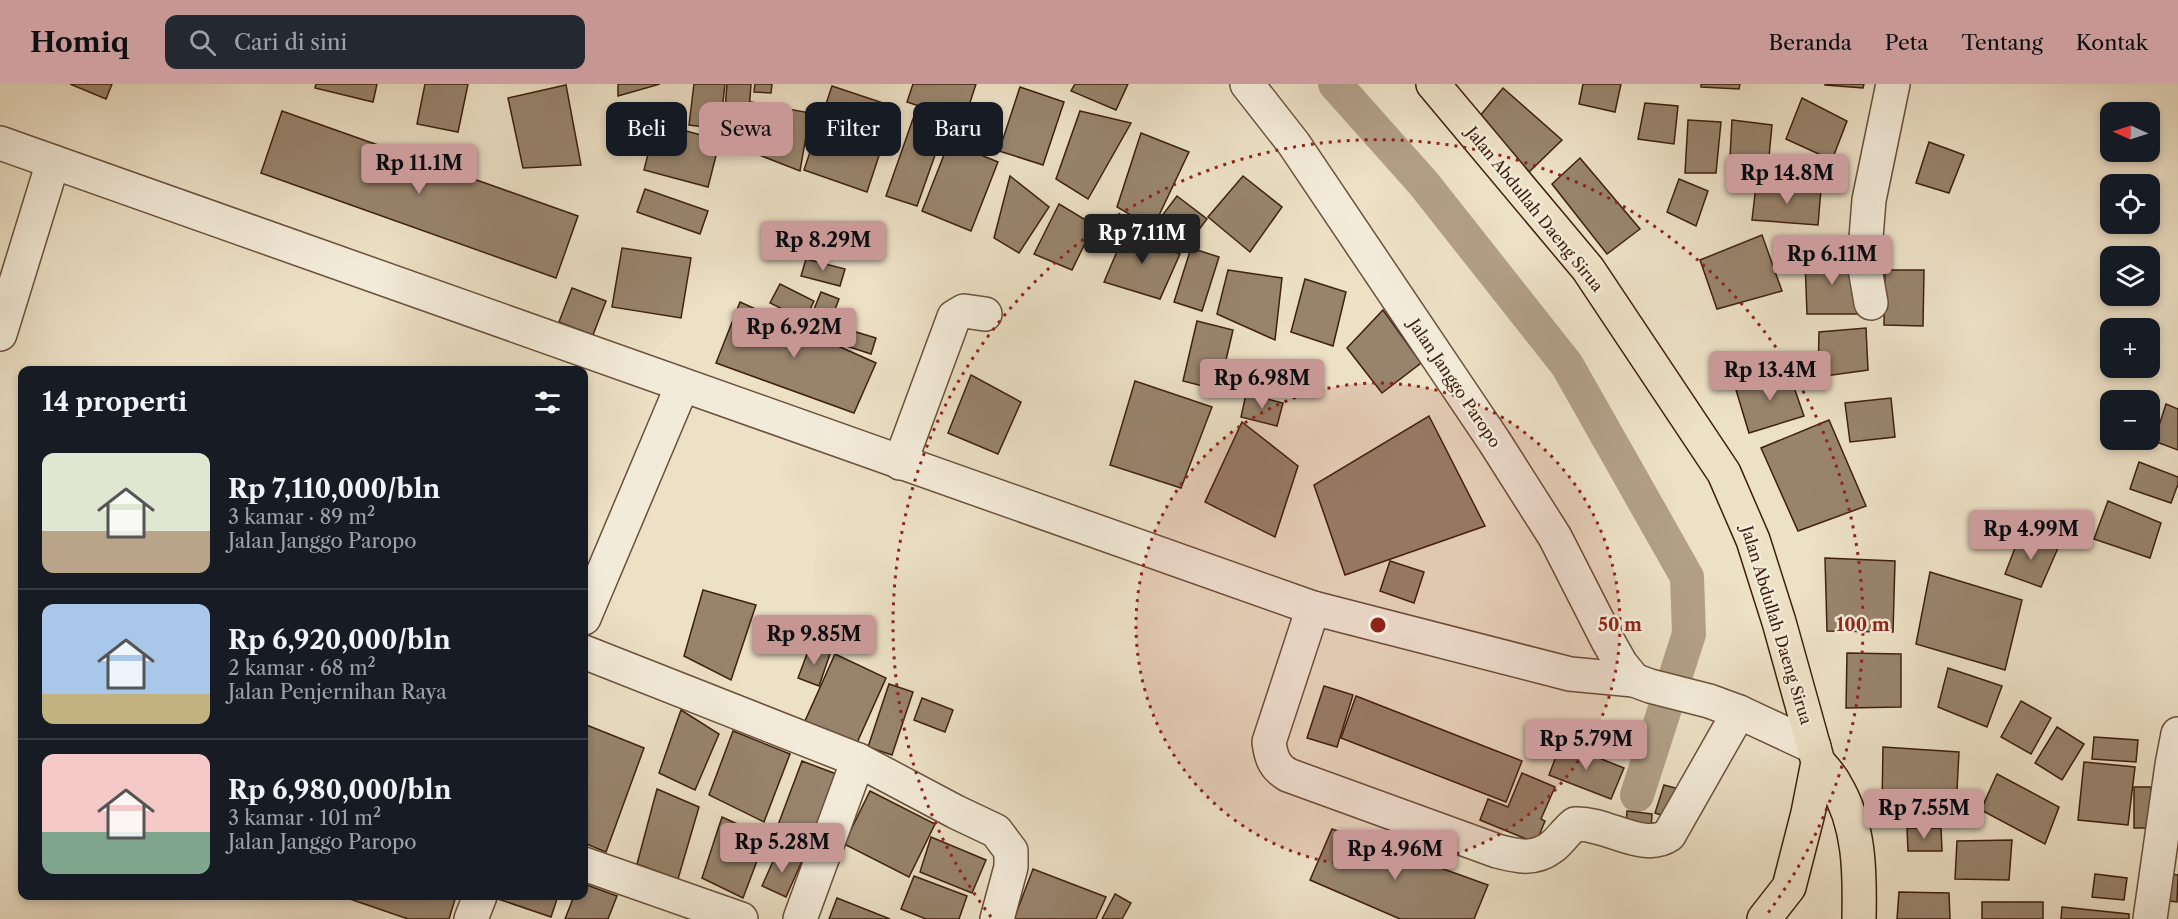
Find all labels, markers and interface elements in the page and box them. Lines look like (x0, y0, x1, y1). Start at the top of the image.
search box (165, 15, 585, 69)
text: Homiq (30, 25, 129, 59)
icon: search (186, 26, 219, 59)
text: Cari di sini (234, 29, 347, 56)
text: Beranda (1769, 30, 1852, 55)
text: Peta (1885, 30, 1928, 55)
text: Tentang (1961, 30, 2043, 55)
text: Kontak (2076, 30, 2148, 55)
chip: Beli (606, 102, 687, 156)
chip: Sewa (699, 102, 793, 156)
chip: Filter (805, 102, 901, 156)
chip: Baru (913, 102, 1003, 156)
north arrow (2100, 102, 2160, 162)
map controls (2100, 102, 2160, 450)
street label: Jalan Abdullah Daeng Sirua (1460, 120, 1608, 296)
pin: Rp 11.1M (357, 144, 481, 195)
text: Rp 11.1M (375, 151, 463, 175)
pin: Rp 14.8M (1725, 154, 1849, 205)
text: Rp 14.8M (1740, 161, 1834, 185)
button: locate (2100, 174, 2160, 234)
pin: Rp 7.11M (1080, 214, 1204, 265)
pin: Rp 8.29M (761, 221, 885, 272)
text: Rp 7.11M (1098, 221, 1186, 245)
text: Rp 8.29M (775, 228, 871, 252)
pin: Rp 6.11M (1770, 235, 1894, 286)
text: Rp 6.11M (1787, 242, 1877, 266)
button: layers (2100, 246, 2160, 306)
pin: Rp 6.92M (732, 308, 856, 359)
street label: Jalan Janggo Paropo (1403, 312, 1506, 451)
text: Rp 6.92M (746, 315, 842, 339)
button: + (2100, 318, 2160, 378)
pin: Rp 13.4M (1708, 351, 1832, 402)
text: Rp 13.4M (1724, 358, 1816, 382)
pin: Rp 6.98M (1200, 359, 1324, 410)
text: Rp 6.98M (1214, 366, 1310, 390)
text: 14 properti (42, 386, 187, 418)
icon: filters (531, 386, 564, 419)
button: − (2100, 390, 2160, 450)
text: Rp 7,110,000/bln (228, 473, 440, 505)
icon: home (90, 477, 162, 549)
text: 3 kamar · 89 m² (228, 505, 375, 529)
pin: Rp 4.99M (1969, 510, 2093, 561)
text: Rp 4.99M (1983, 517, 2079, 541)
street label: Jalan Abdullah Daeng Sirua (1736, 520, 1817, 727)
text: Jalan Janggo Paropo (228, 529, 417, 553)
text: 50 m (1598, 614, 1642, 636)
text: 100 m (1836, 614, 1890, 636)
pin: Rp 9.85M (752, 615, 876, 666)
centre of rings (1368, 615, 1388, 635)
text: Rp 9.85M (766, 622, 862, 646)
text: Rp 6,920,000/bln (228, 624, 451, 656)
icon: home (90, 628, 162, 700)
text: 2 kamar · 68 m² (228, 656, 376, 680)
text: Jalan Penjernihan Raya (228, 680, 447, 704)
pin: Rp 5.79M (1524, 720, 1648, 771)
text: Rp 5.79M (1539, 727, 1633, 751)
text: Rp 6,980,000/bln (228, 774, 451, 806)
icon: home (90, 778, 162, 850)
pin: Rp 7.55M (1862, 789, 1986, 840)
text: Rp 7.55M (1878, 796, 1970, 820)
text: 3 kamar · 101 m² (228, 806, 381, 830)
pin: Rp 5.28M (720, 823, 844, 874)
text: Jalan Janggo Paropo (228, 830, 417, 854)
text: Rp 5.28M (734, 830, 830, 854)
pin: Rp 4.96M (1333, 830, 1457, 881)
text: Rp 4.96M (1347, 837, 1443, 861)

